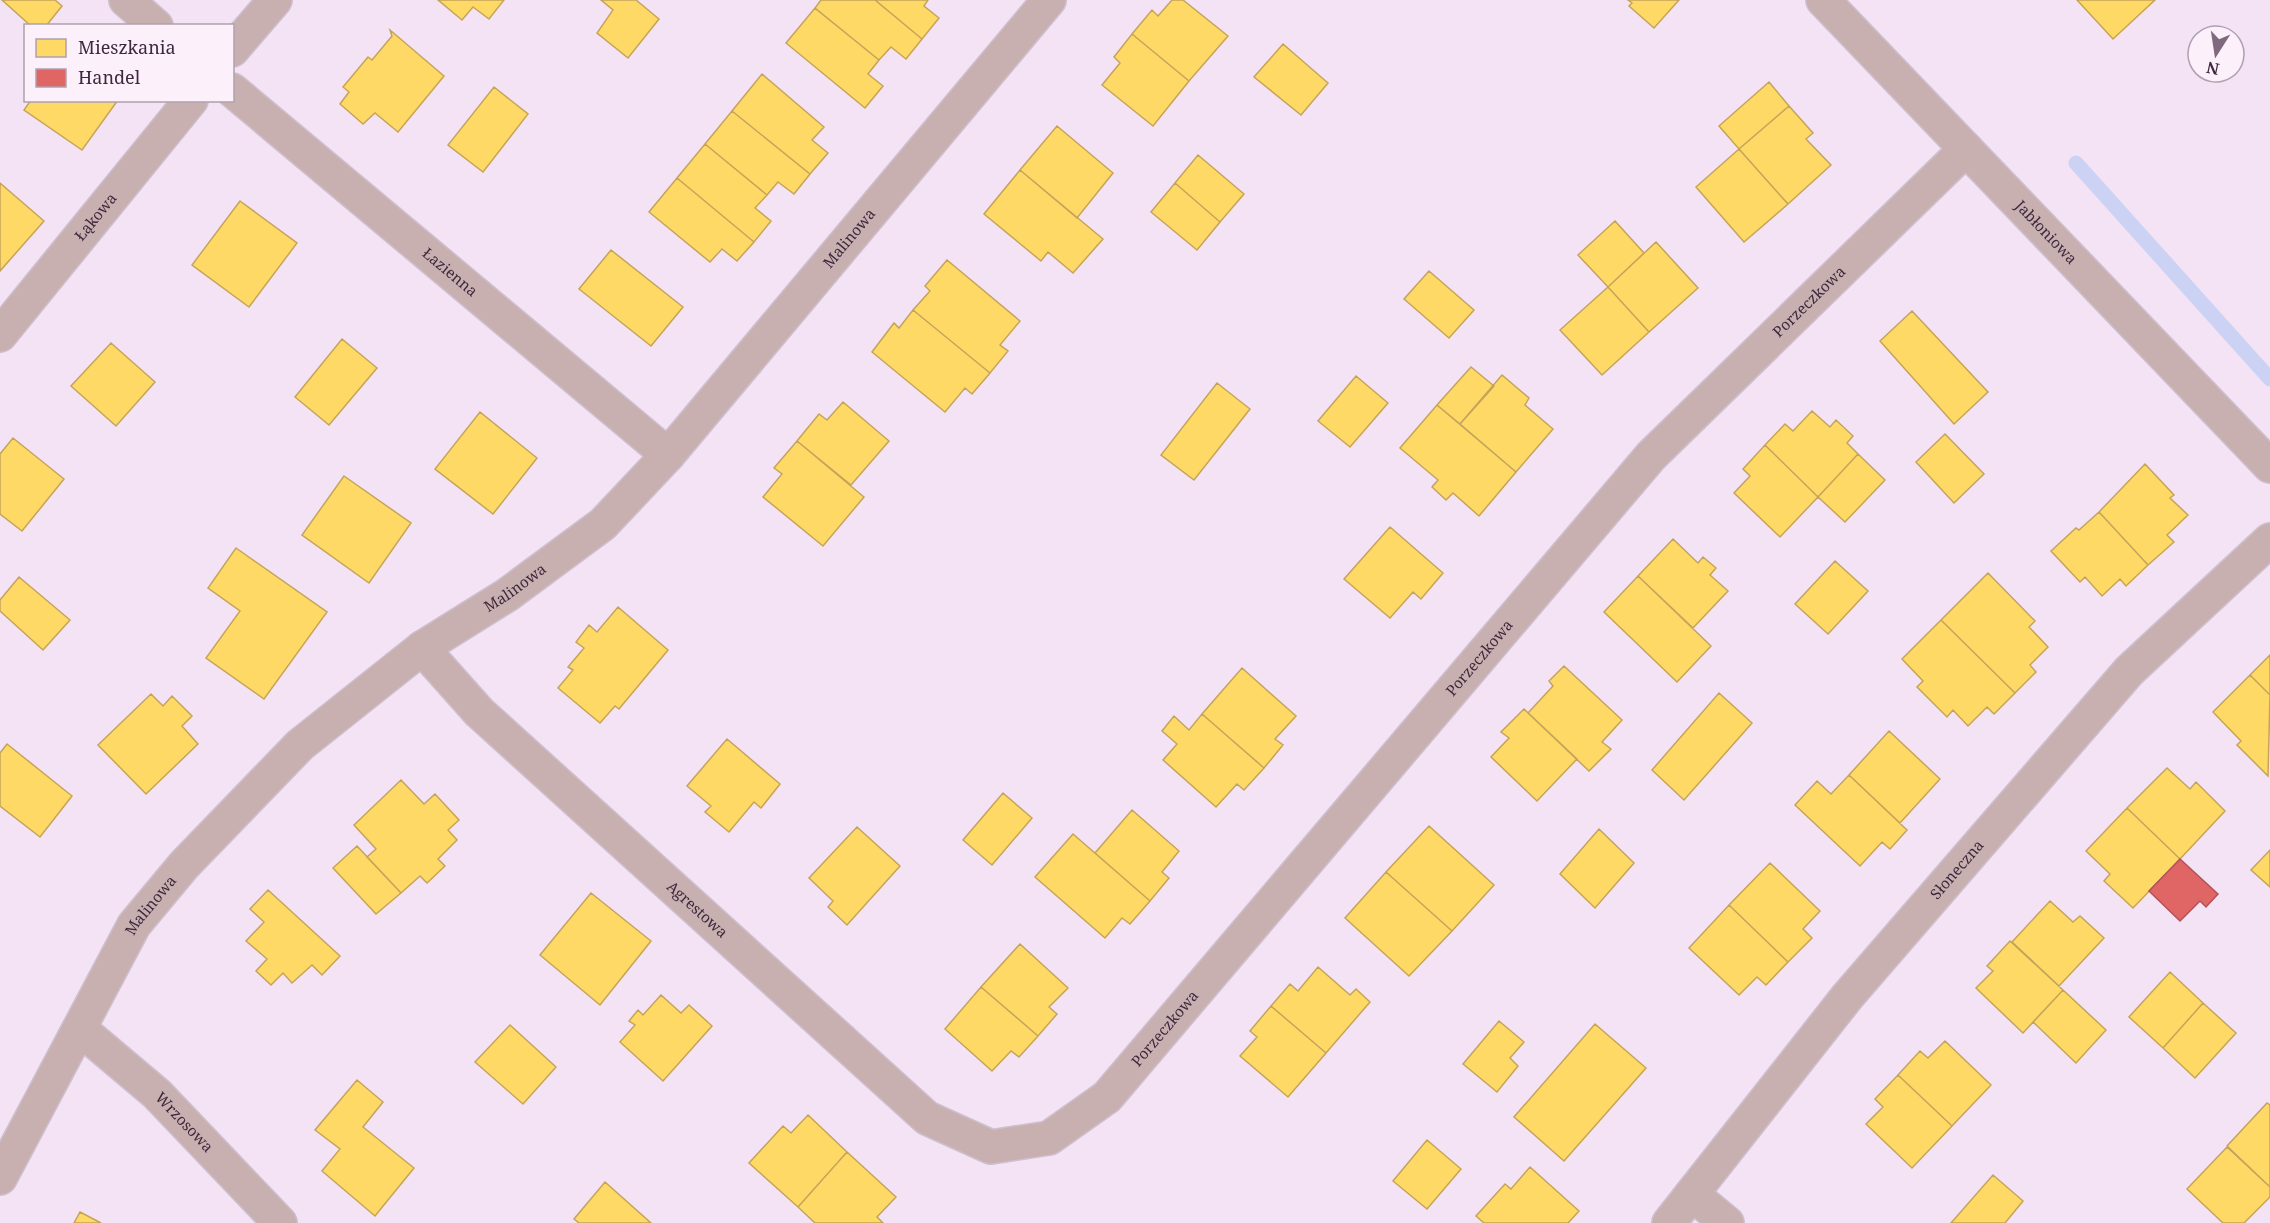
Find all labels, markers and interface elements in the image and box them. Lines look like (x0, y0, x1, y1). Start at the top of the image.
legend (24, 24, 234, 102)
north arrow (2186, 24, 2246, 84)
text: Mieszkania (78, 35, 176, 59)
text: N (2204, 57, 2221, 81)
text: Handel (78, 65, 141, 89)
street label: Łąkowa (70, 188, 121, 245)
street label: Jabłoniowa (2011, 195, 2082, 268)
street label: Malinowa (818, 204, 879, 272)
street label: Łazienna (419, 243, 482, 300)
street label: Porzeczkowa (1768, 261, 1849, 341)
street label: Malinowa (480, 558, 550, 616)
street label: Porzeczkowa (1441, 615, 1517, 700)
street label: Słoneczna (1925, 835, 1988, 903)
street label: Malinowa (120, 871, 180, 938)
street label: Agrestowa (663, 876, 732, 942)
street label: Porzeczkowa (1126, 986, 1202, 1070)
street label: Wrzosowa (151, 1087, 218, 1156)

